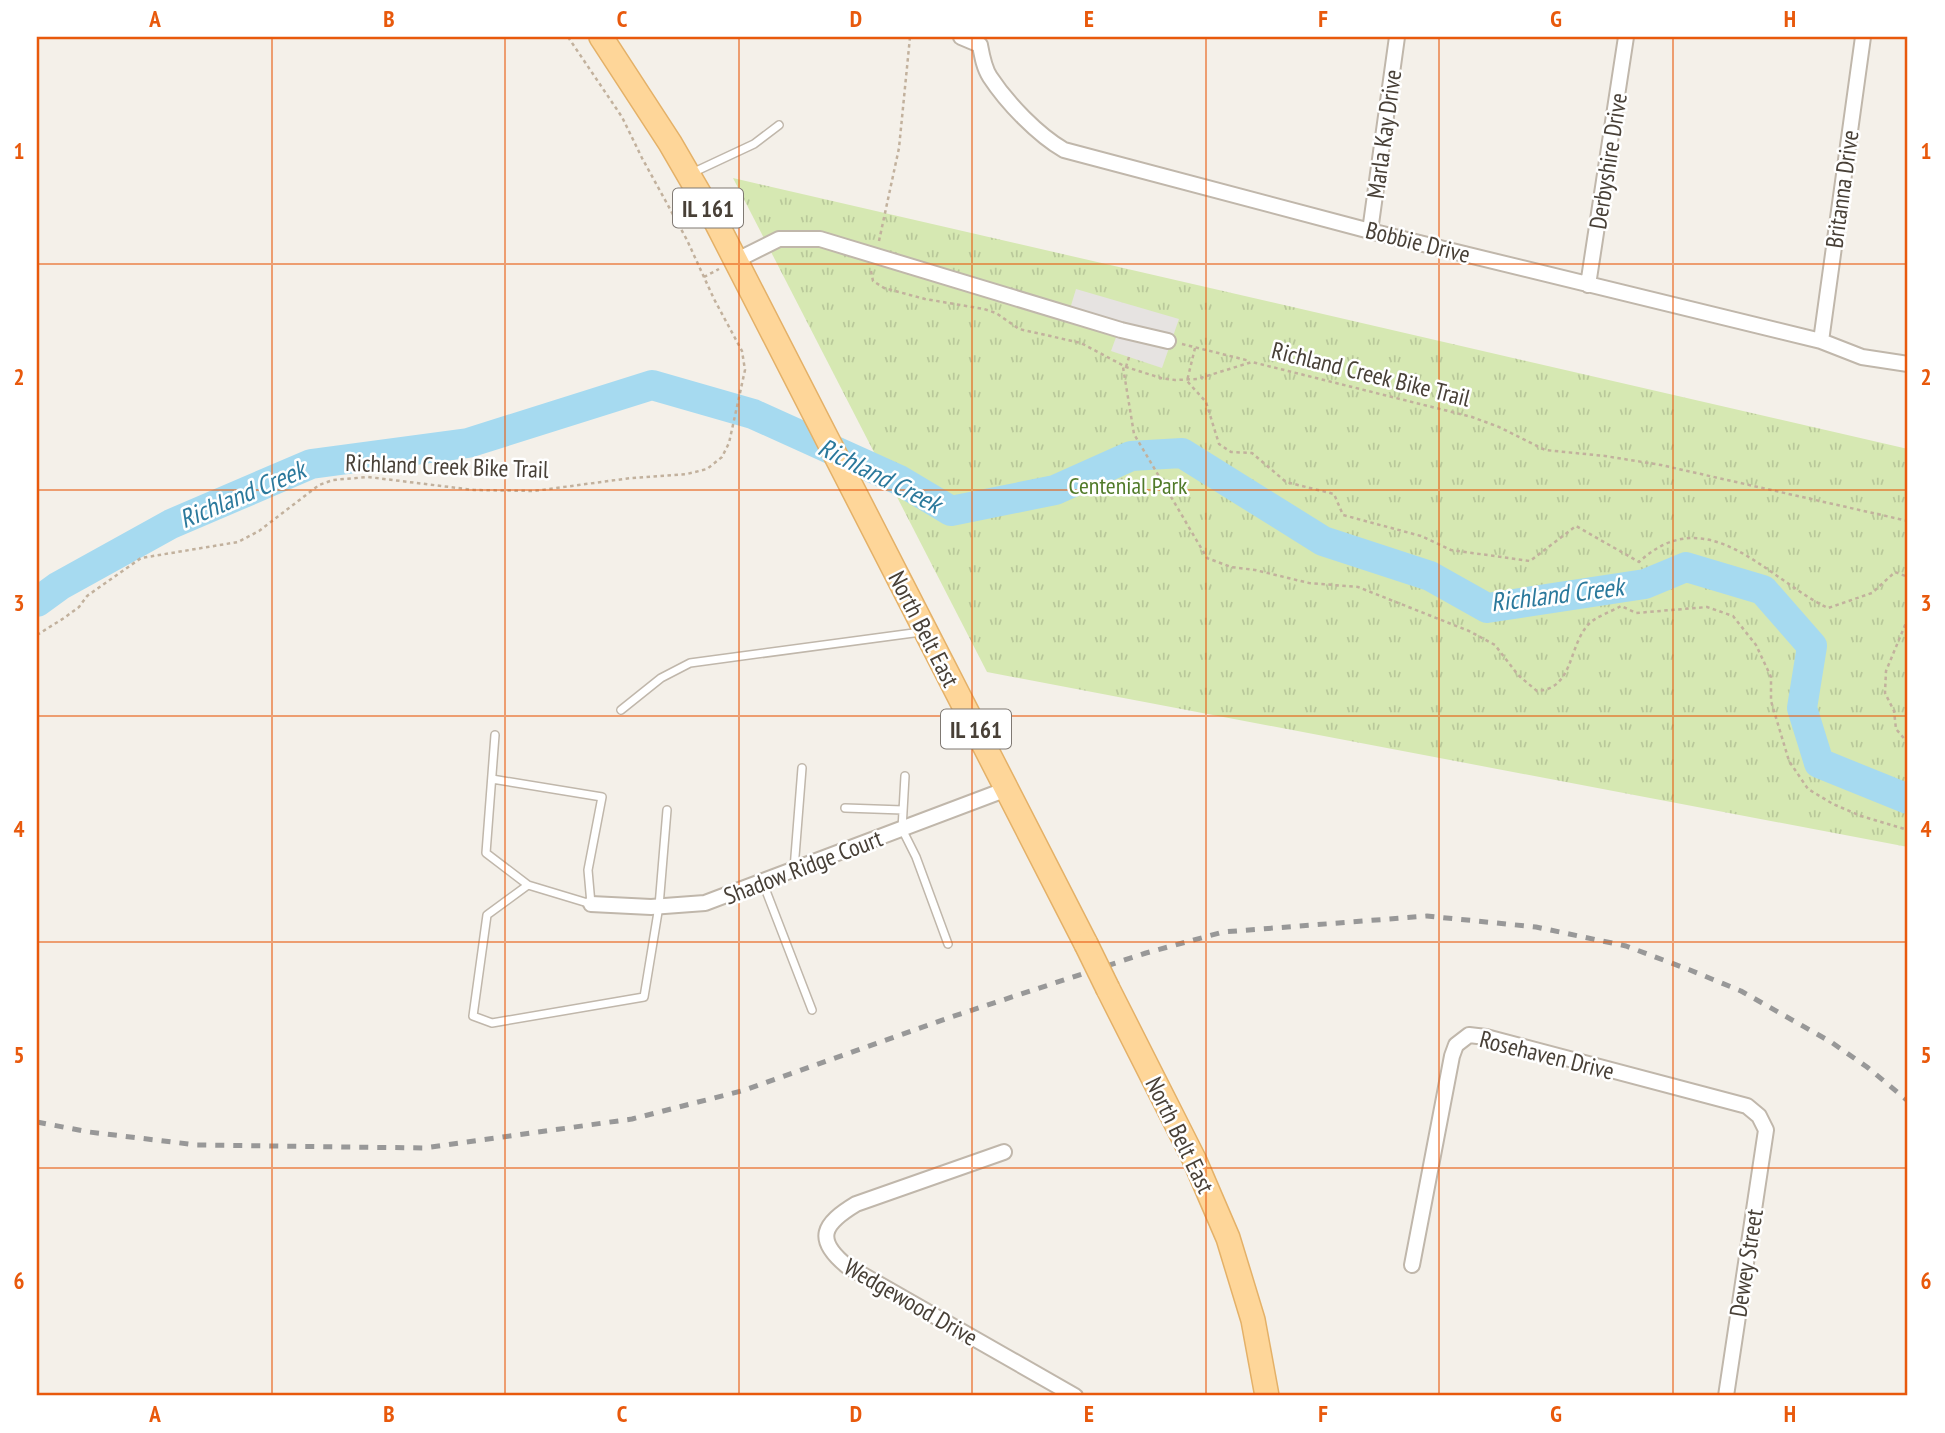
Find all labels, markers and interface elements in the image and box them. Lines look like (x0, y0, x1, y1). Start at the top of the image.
text: A (148, 4, 161, 33)
text: B (383, 4, 395, 33)
text: C (617, 4, 628, 33)
text: D (850, 4, 862, 33)
text: E (1084, 4, 1094, 33)
text: F (1318, 4, 1328, 33)
text: G (1550, 4, 1562, 33)
text: H (1784, 4, 1796, 33)
street label: Marla Kay Drive (1360, 68, 1408, 200)
street label: Derbyshire Drive (1582, 91, 1634, 231)
street label: Britanna Drive (1818, 128, 1866, 250)
text: 1 (14, 136, 25, 165)
text: 1 (1921, 136, 1932, 165)
road number: IL 161 (673, 188, 743, 228)
street label: Bobbie Drive (1363, 214, 1473, 270)
street label: Richland Creek Bike Trail (1269, 334, 1474, 414)
text: 2 (14, 362, 25, 391)
text: 2 (1921, 362, 1932, 391)
water label: Richland Creek (813, 430, 950, 521)
street label: Richland Creek Bike Trail (345, 447, 550, 485)
water label: Richland Creek (174, 452, 313, 535)
park label: Centenial Park (1069, 470, 1188, 501)
street label: North Belt East (882, 566, 967, 692)
water label: Richland Creek (1489, 569, 1628, 619)
text: 3 (14, 588, 25, 617)
text: 3 (1921, 588, 1932, 617)
road number: IL 161 (941, 709, 1011, 748)
text: 4 (14, 814, 25, 843)
text: 4 (1921, 814, 1932, 843)
street label: Shadow Ridge Court (719, 822, 887, 911)
street label: Rosehaven Drive (1476, 1023, 1618, 1087)
text: 5 (14, 1040, 25, 1069)
text: 5 (1921, 1040, 1932, 1069)
street label: North Belt East (1138, 1072, 1222, 1199)
street label: Dewey Street (1722, 1206, 1770, 1319)
street label: Wedgewood Drive (839, 1251, 983, 1353)
text: 6 (14, 1266, 25, 1295)
text: 6 (1921, 1266, 1932, 1295)
text: A (148, 1399, 161, 1428)
text: B (383, 1399, 395, 1428)
text: C (617, 1399, 628, 1428)
text: D (850, 1399, 862, 1428)
text: E (1084, 1399, 1094, 1428)
text: F (1318, 1399, 1328, 1428)
text: G (1550, 1399, 1562, 1428)
text: H (1784, 1399, 1796, 1428)

